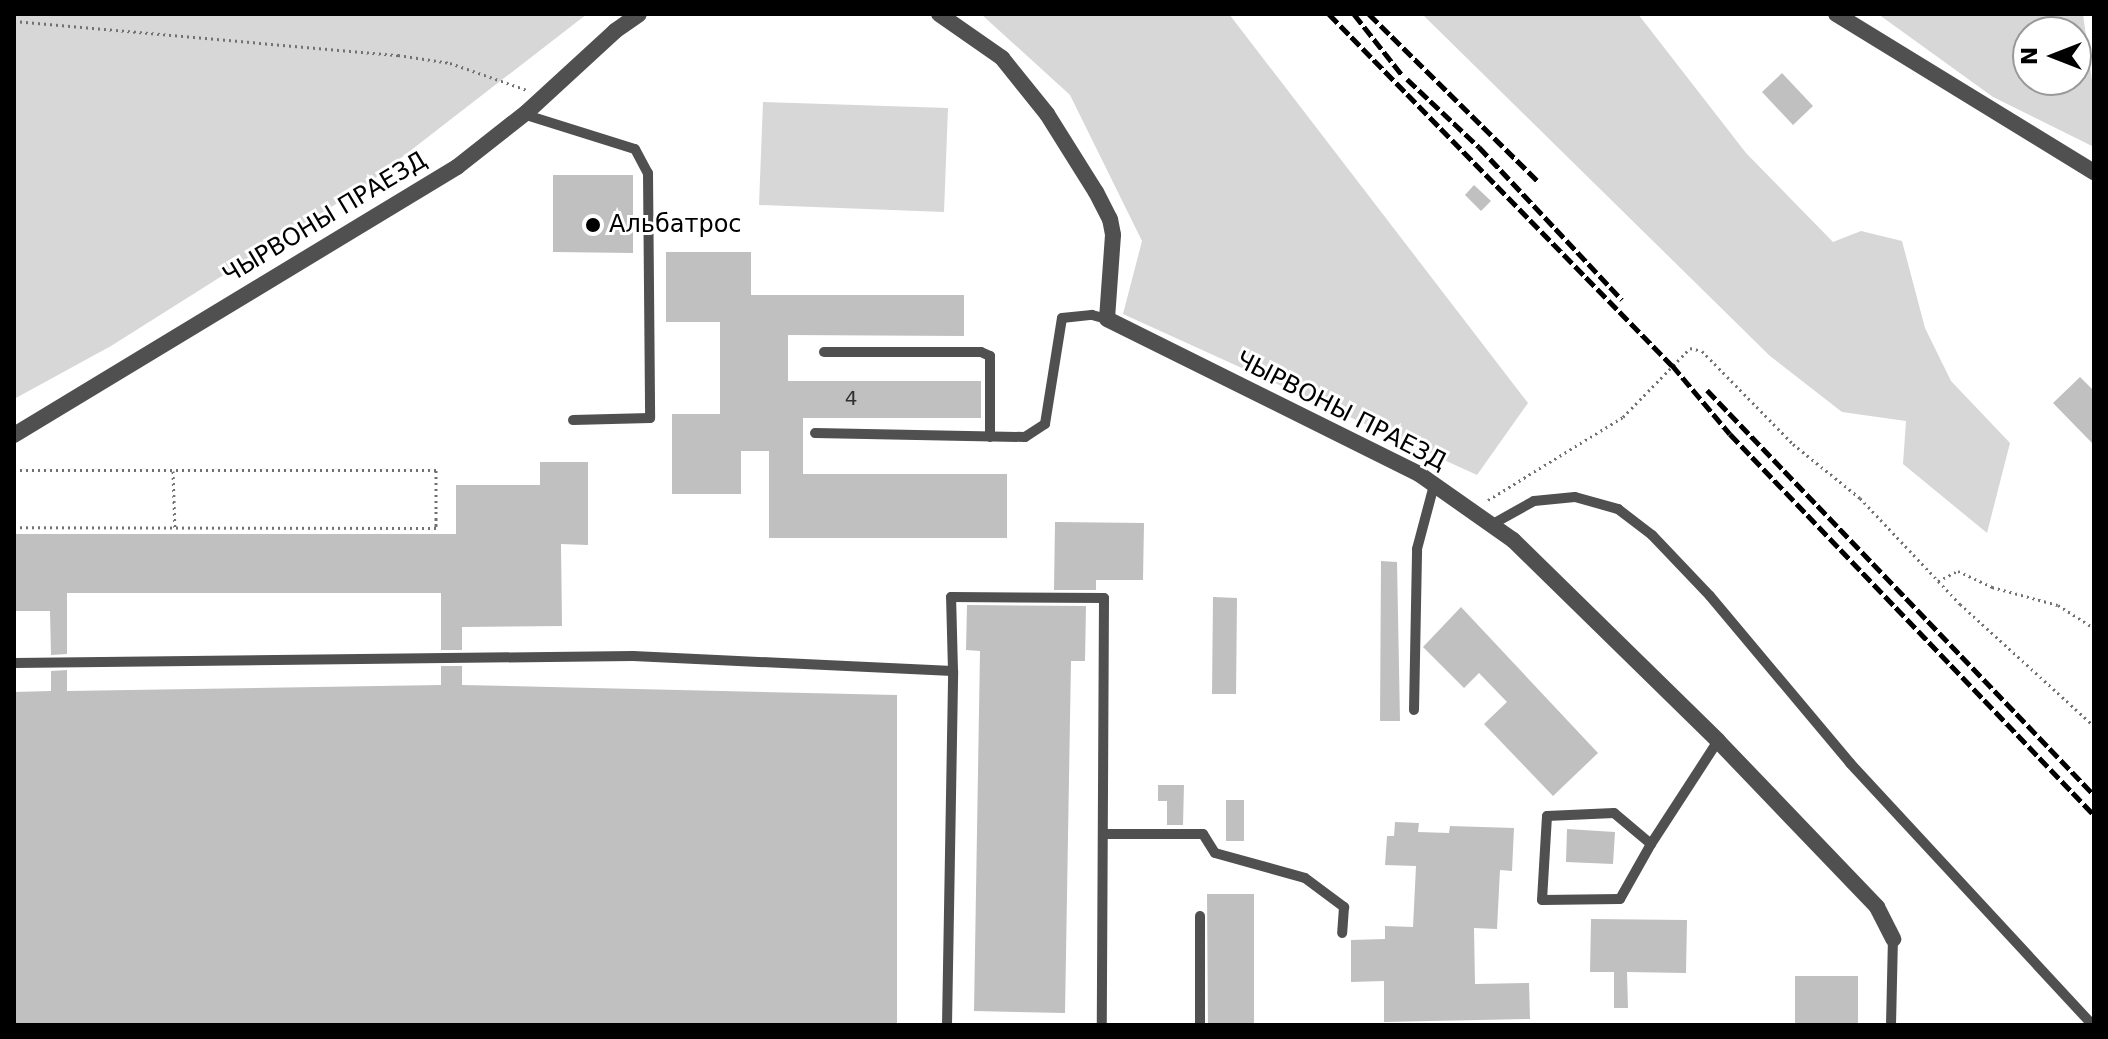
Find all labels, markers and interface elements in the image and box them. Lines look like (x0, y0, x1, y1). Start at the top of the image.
north arrow (2012, 16, 2092, 96)
text: N (2017, 47, 2042, 65)
street label: ЧЫРВОНЫ ПРАЕЗД (218, 146, 432, 290)
place label: Альбатрос (609, 211, 742, 239)
marker: Альбатрос (584, 216, 602, 234)
street label: ЧЫРВОНЫ ПРАЕЗД (1231, 345, 1451, 477)
house number: 4 (845, 386, 857, 410)

